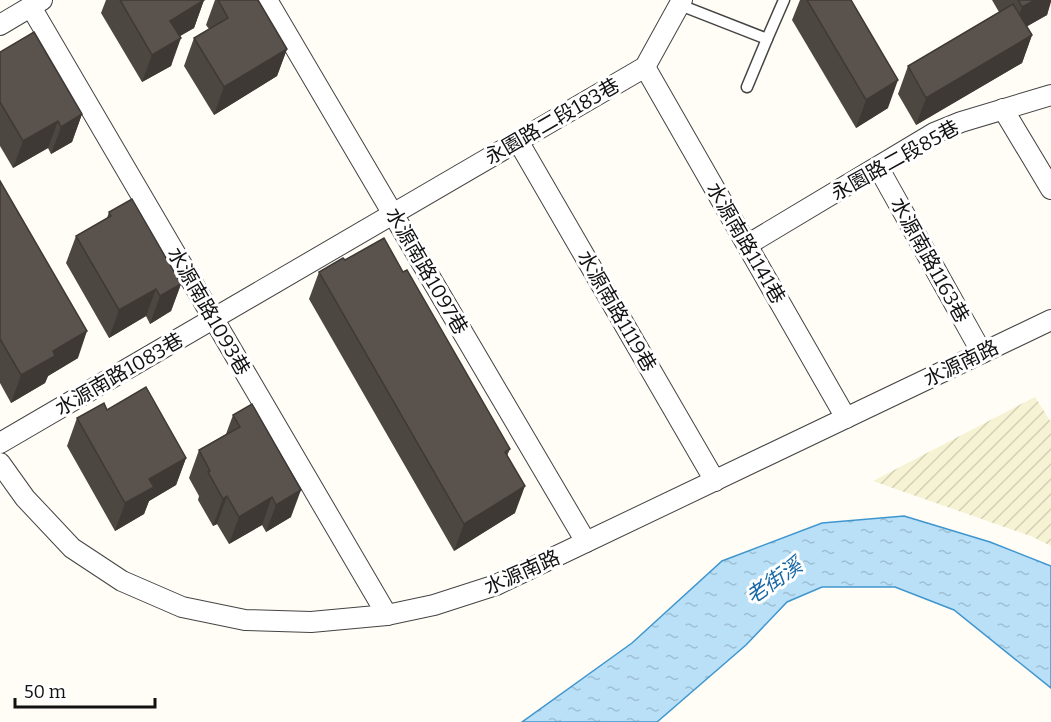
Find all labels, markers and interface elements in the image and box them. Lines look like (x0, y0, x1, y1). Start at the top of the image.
street label: 永園路二段183巷 (481, 73, 623, 169)
street label: 永園路二段85巷 (827, 115, 963, 205)
street label: 水源南路1141巷 (702, 178, 790, 308)
street label: 水源南路1163巷 (886, 193, 974, 327)
street label: 水源南路1097巷 (381, 203, 473, 339)
street label: 水源南路1093巷 (163, 243, 255, 379)
street label: 水源南路1119巷 (573, 246, 661, 376)
street label: 水源南路1083巷 (51, 328, 187, 420)
street label: 水源南路 (920, 335, 1002, 391)
street label: 水源南路 (481, 545, 563, 599)
water label: 老街溪 (741, 551, 810, 610)
scale bar (15, 671, 154, 709)
text: 50 m (24, 681, 66, 703)

